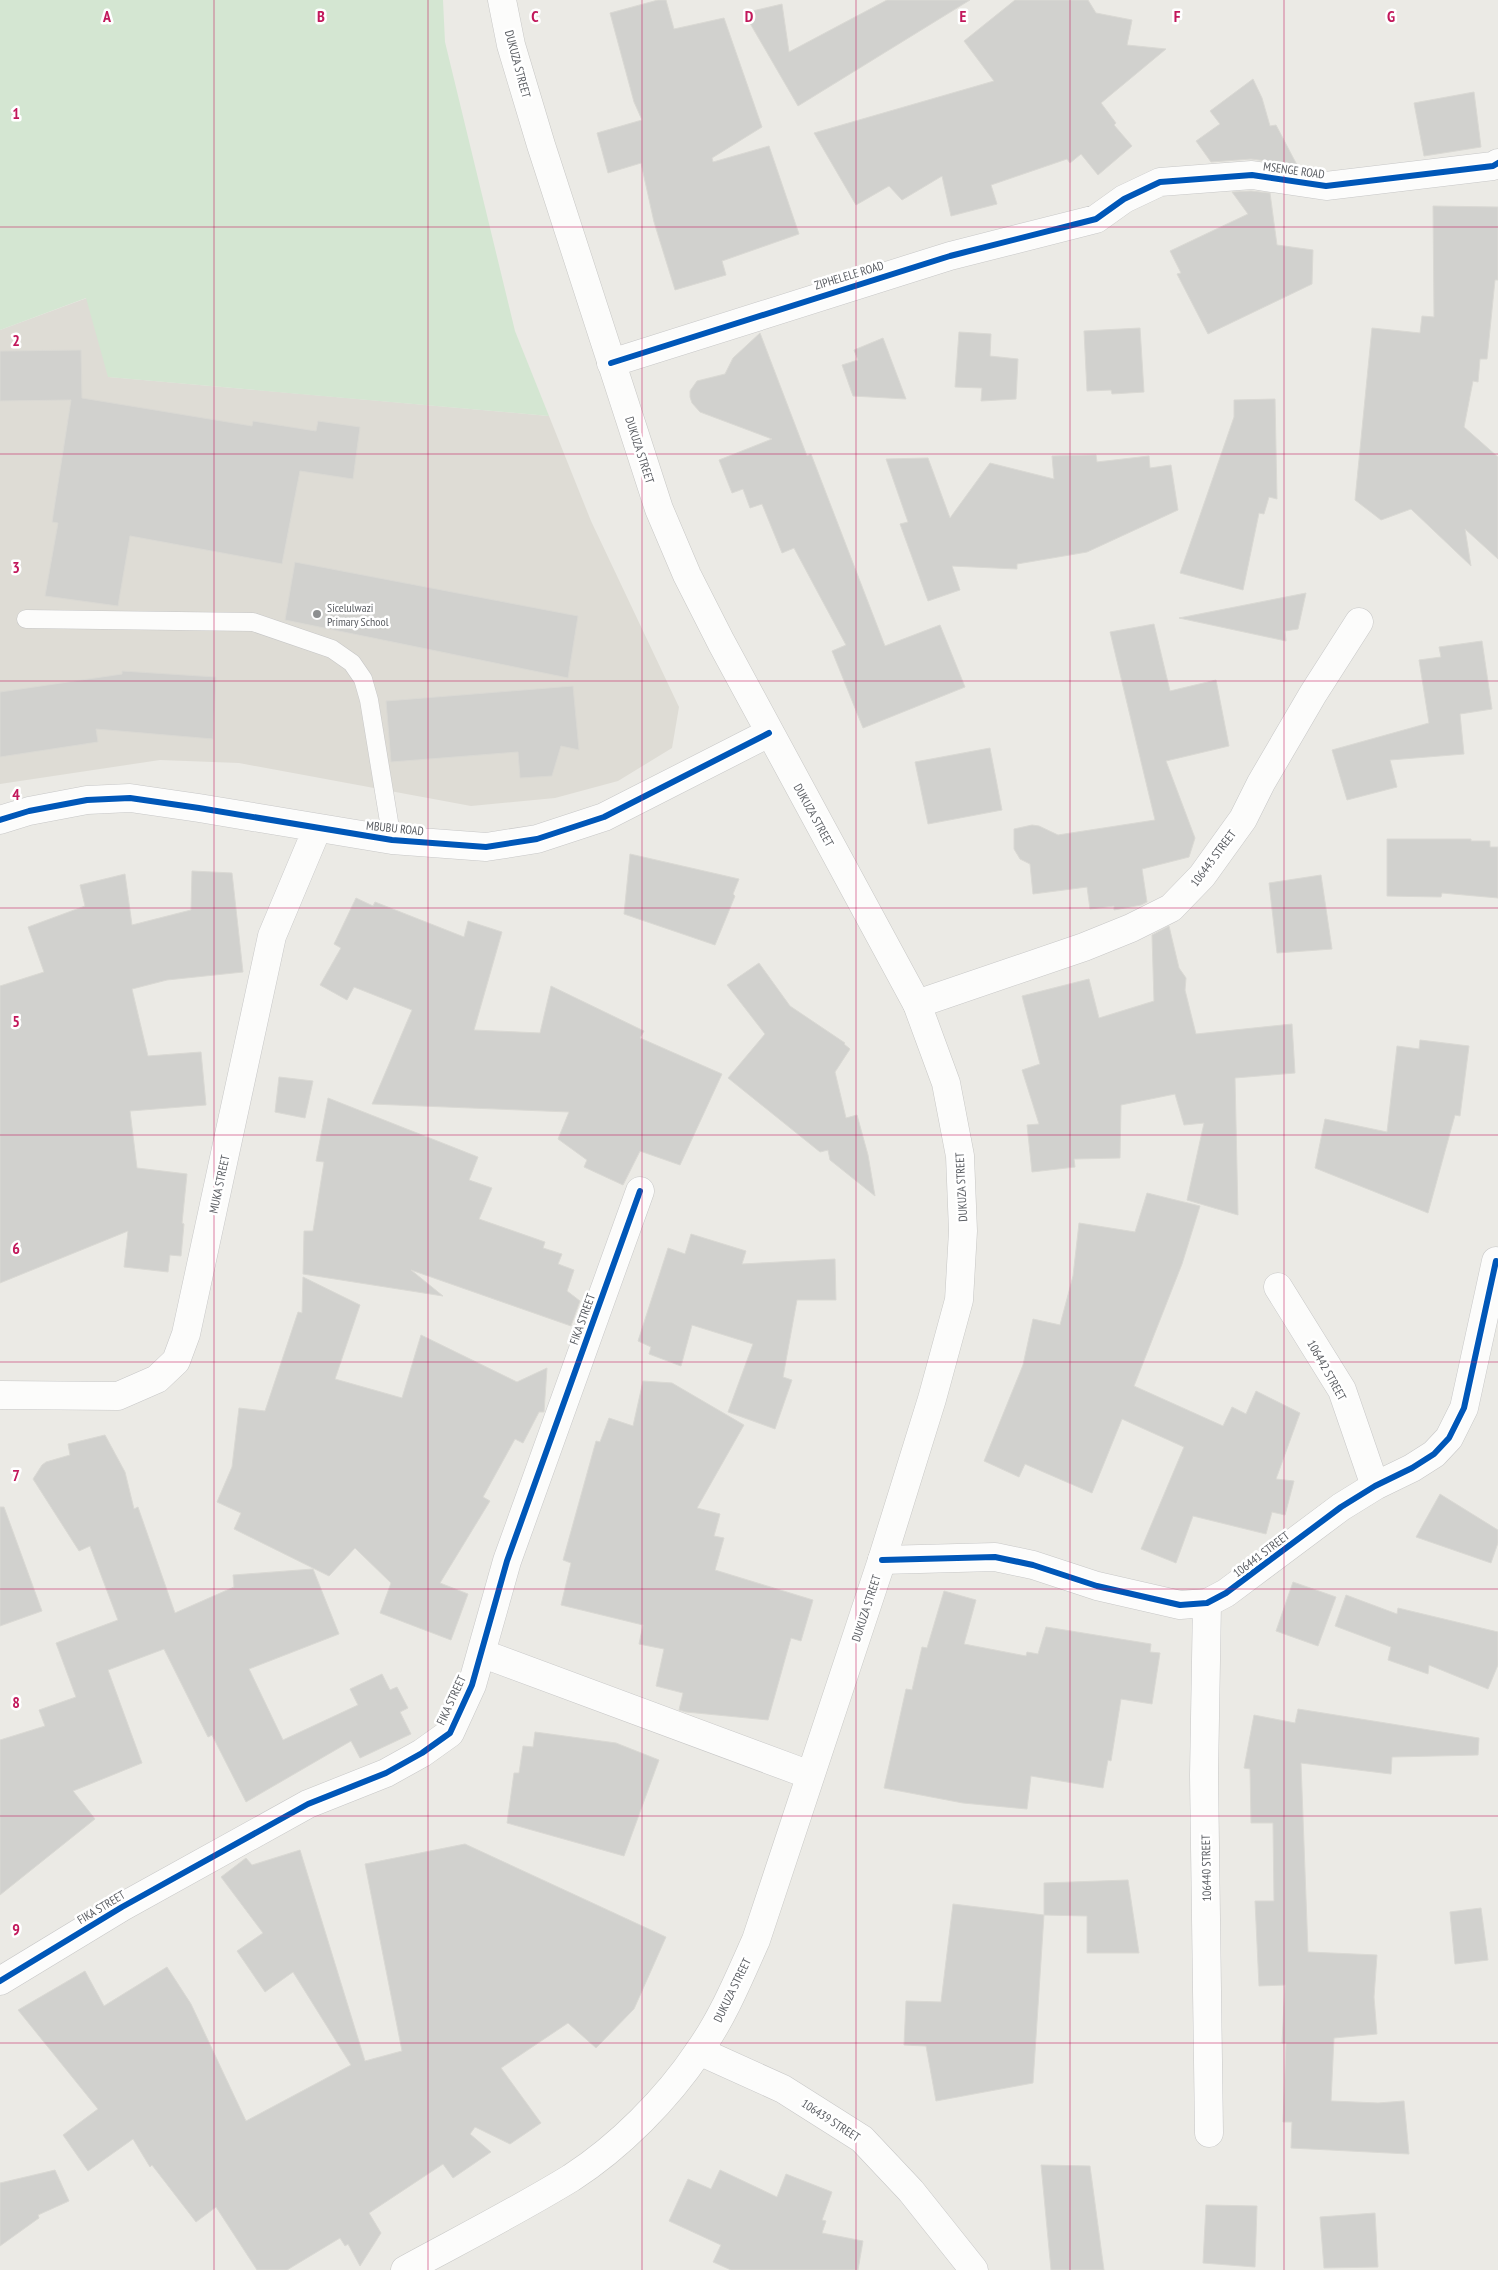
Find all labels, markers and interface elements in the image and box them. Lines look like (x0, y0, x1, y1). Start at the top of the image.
text: A (102, 6, 112, 26)
text: B (317, 6, 325, 26)
text: C (531, 6, 539, 26)
text: D (745, 6, 754, 26)
text: E (960, 6, 967, 26)
text: F (1174, 6, 1181, 26)
text: G (1387, 6, 1395, 26)
street label: DUKUZA STREET (502, 28, 534, 100)
text: 1 (12, 103, 20, 123)
street label: MSENGE ROAD (1262, 158, 1326, 182)
street label: ZIPHELELE ROAD (813, 257, 885, 293)
text: 2 (12, 330, 20, 350)
street label: DUKUZA STREET (622, 415, 658, 486)
text: 3 (12, 557, 20, 577)
place label: Sicelulwazi Primary School (327, 600, 389, 629)
marker: Sicelulwazi Primary School (311, 608, 323, 620)
street label: DUKUZA STREET (791, 781, 838, 850)
text: 4 (12, 784, 20, 804)
street label: MBUBU ROAD (366, 818, 424, 838)
street label: 106443 STREET (1187, 826, 1239, 889)
text: 5 (12, 1011, 20, 1031)
street label: DUKUZA STREET (952, 1151, 970, 1222)
street label: MUKA STREET (206, 1153, 233, 1215)
text: 6 (12, 1238, 20, 1258)
street label: FIKA STREET (566, 1291, 598, 1347)
street label: 106442 STREET (1304, 1337, 1350, 1403)
text: 7 (12, 1465, 20, 1485)
street label: 106441 STREET (1230, 1528, 1293, 1580)
street label: DUKUZA STREET (848, 1572, 884, 1643)
street label: FIKA STREET (433, 1672, 469, 1727)
text: 8 (12, 1692, 20, 1712)
street label: 106440 STREET (1198, 1834, 1214, 1902)
street label: FIKA STREET (74, 1887, 128, 1927)
text: 9 (12, 1919, 20, 1939)
street label: DUKUZA STREET (710, 1955, 754, 2025)
street label: 106439 STREET (799, 2095, 864, 2145)

